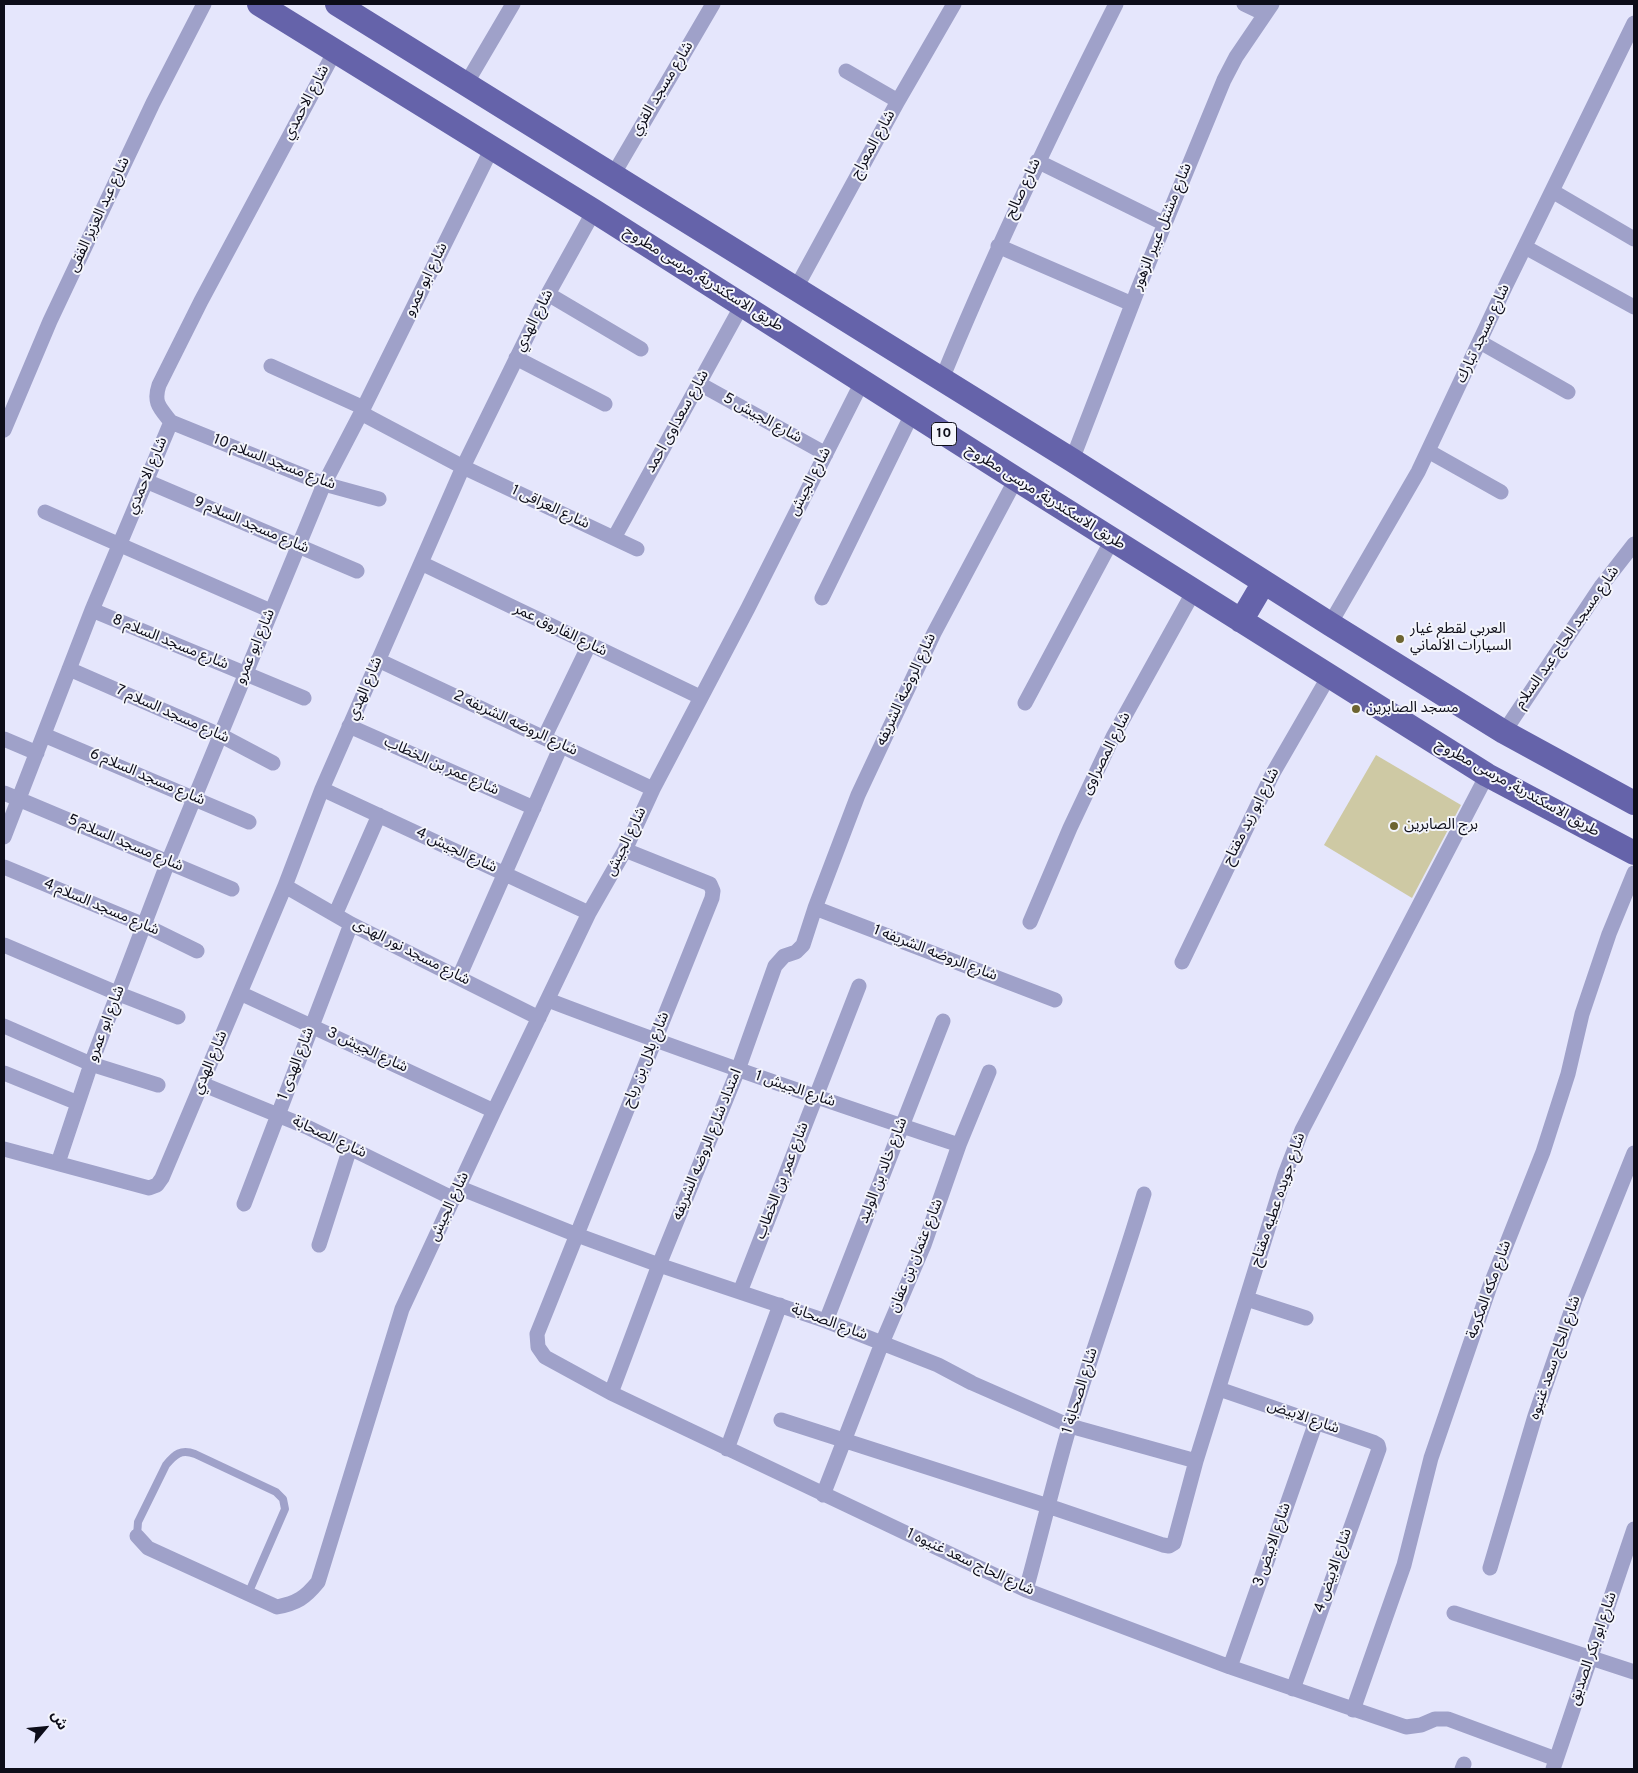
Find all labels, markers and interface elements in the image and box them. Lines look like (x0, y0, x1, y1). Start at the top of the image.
street label: شارع مسجد القري (628, 39, 698, 139)
street label: شارع الاحمدي (280, 63, 334, 143)
street label: شارع المعراج (848, 108, 900, 182)
street label: شارع عبد العزيز الفقى (65, 155, 135, 275)
street label: شارع صالح (1002, 156, 1046, 222)
street label: شارع مشتل عبير الزهور (1129, 161, 1197, 293)
street label: طريق الاسكندرية, مرسى مطروح (620, 223, 786, 337)
street label: شارع ابو عمرو (401, 240, 453, 320)
street label: شارع مسجد تبارك (1453, 282, 1515, 386)
street label: شارع الهدي (512, 287, 558, 355)
street label: شارع سعداوى احمد (642, 368, 714, 476)
street label: شارع الجيش 5 (719, 390, 805, 448)
road number: 10 (932, 422, 956, 446)
street label: شارع مسجد السلام 10 (210, 431, 338, 495)
street label: شارع الاحمدي (124, 435, 172, 517)
street label: طريق الاسكندرية, مرسى مطروح (962, 441, 1128, 555)
street label: شارع الجيش (786, 445, 836, 519)
street label: شارع العراقى 1 (508, 482, 592, 534)
street label: شارع مسجد السلام 9 (191, 494, 311, 558)
street label: شارع مسجد الحاج عبد السلام (1512, 563, 1624, 713)
street label: شارع الفاروق عمر (510, 601, 610, 661)
street label: شارع ابو عمرو (232, 607, 280, 687)
street label: شارع مسجد السلام 8 (109, 612, 231, 674)
place label: العربي لقطع غيار السيارات الالماني (1410, 621, 1512, 656)
street label: شارع الروضة الشريفه (873, 631, 941, 749)
marker: العربي لقطع غيار السيارات الالماني (1394, 633, 1406, 645)
street label: شارع الهدي (345, 655, 387, 723)
street label: شارع مسجد السلام 7 (112, 682, 232, 748)
street label: شارع الروضه الشريفه 2 (450, 687, 580, 761)
place label: مسجد الصابرين (1366, 700, 1459, 718)
marker: مسجد الصابرين (1350, 703, 1362, 715)
street label: شارع المصراوى (1078, 710, 1136, 798)
street label: شارع عمر بن الخطاب (381, 734, 501, 800)
street label: طريق الاسكندرية, مرسى مطروح (1432, 736, 1602, 842)
street label: شارع مسجد السلام 6 (87, 746, 207, 810)
street label: شارع ابو زيد مفتاح (1220, 765, 1284, 869)
street label: شارع الجيش (603, 805, 651, 879)
street label: شارع مسجد السلام 5 (65, 812, 185, 876)
place label: برج الصابرين (1404, 817, 1478, 835)
marker: برج الصابرين (1388, 820, 1400, 832)
street label: شارع الجيش 4 (413, 824, 499, 878)
street label: شارع مسجد السلام 4 (41, 876, 161, 940)
street label: شارع مسجد نور الهدى (349, 916, 473, 990)
street label: شارع الروضه الشريفه 1 (871, 922, 999, 986)
street label: شارع ابو عمرو (84, 984, 130, 1064)
street label: شارع بلال بن رباح (620, 1010, 674, 1110)
street label: شارع الجيش 3 (324, 1024, 410, 1078)
street label: شارع الهدى 1 (275, 1025, 319, 1103)
street label: شارع الهدي (190, 1029, 232, 1097)
street label: امتداد شارع الروضه الشريفه (669, 1067, 747, 1223)
street label: شارع الجيش 1 (753, 1068, 837, 1112)
street label: شارع الصحابة (289, 1113, 369, 1163)
street label: شارع خالد بن الوليد (856, 1116, 912, 1226)
street label: شارع عمر بن الخطاب (752, 1120, 814, 1242)
street label: شارع جويده عطيه مفتاح (1248, 1131, 1310, 1269)
street label: شارع الجيش (426, 1169, 474, 1245)
street label: شارع عثمان بن عفان (886, 1197, 948, 1315)
street label: شارع مكه المكرمة (1464, 1238, 1516, 1342)
street label: شارع الحاج سعد غنيوه (1526, 1294, 1586, 1422)
street label: شارع الصحابة (788, 1301, 870, 1345)
street label: شارع الصحابة 1 (1059, 1346, 1103, 1436)
street label: شارع الابيض (1265, 1397, 1341, 1439)
street label: شارع الابيض 3 (1250, 1501, 1296, 1589)
street label: شارع الحاج سعد غنيوه 1 (903, 1525, 1037, 1601)
street label: شارع الابيض 4 (1311, 1527, 1357, 1615)
street label: شارع ابو بكر الصديق (1566, 1590, 1622, 1708)
north arrow (20, 1703, 70, 1753)
text: ش (47, 1708, 71, 1733)

